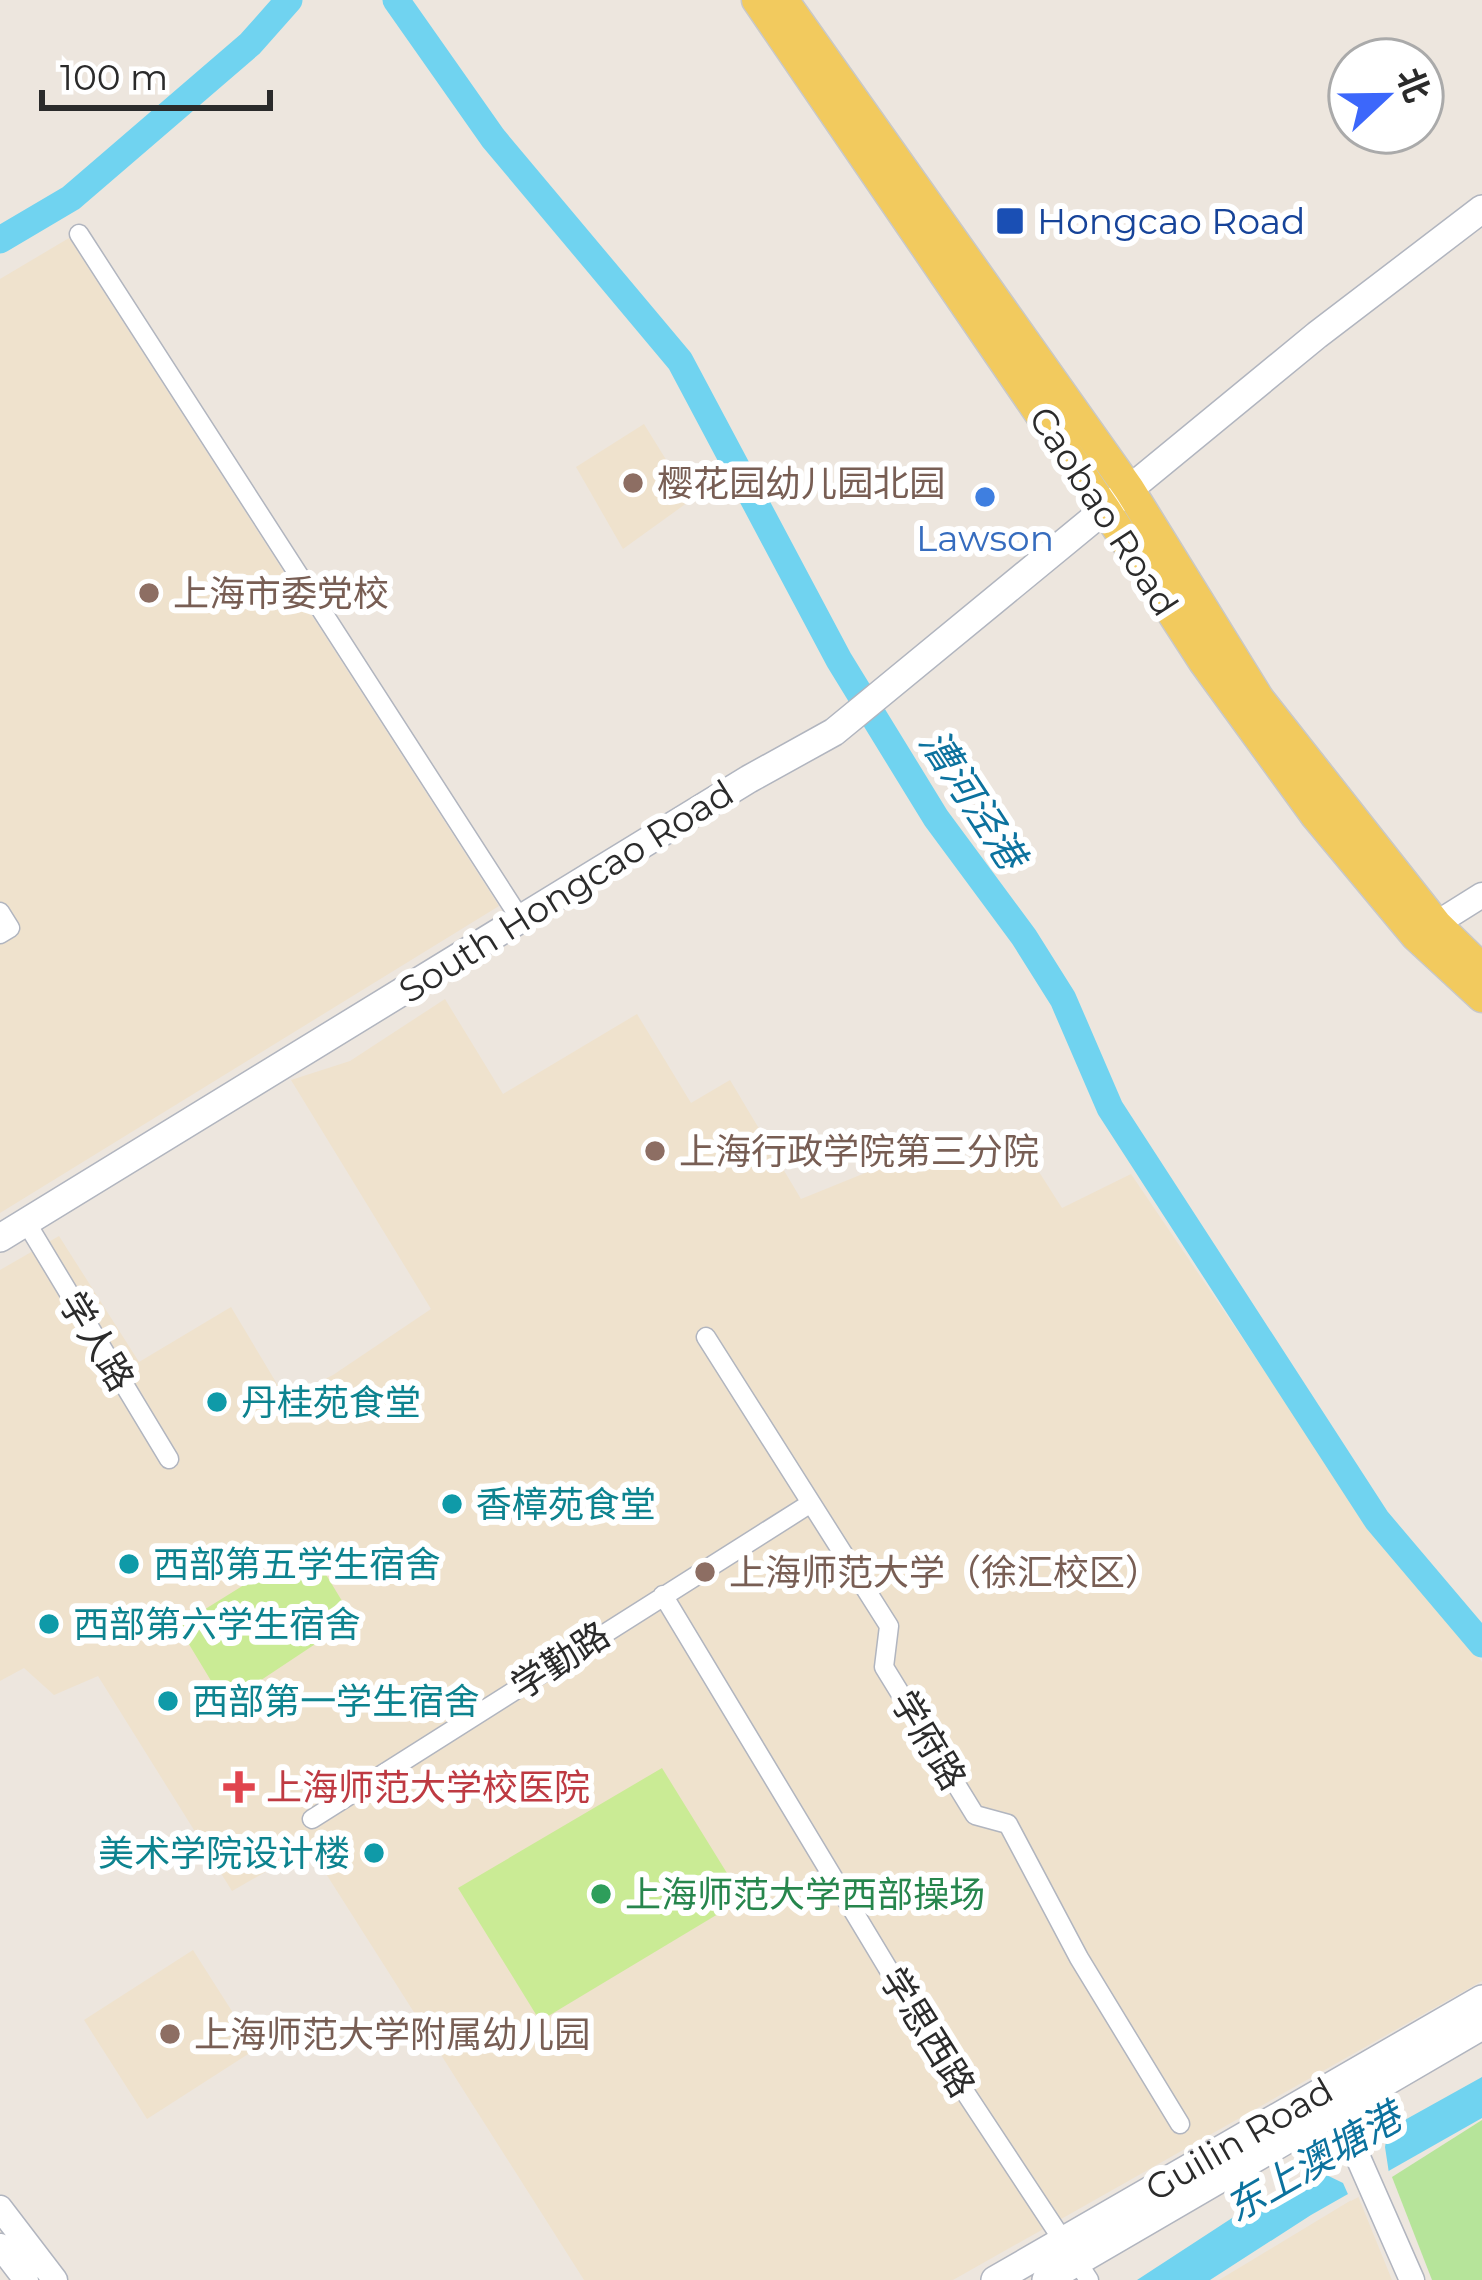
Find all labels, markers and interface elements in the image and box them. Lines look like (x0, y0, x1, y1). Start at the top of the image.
scale bar (42, 36, 270, 110)
north arrow (1326, 36, 1446, 156)
text: 100 m (60, 55, 168, 99)
text: 北 (1389, 62, 1439, 108)
place label: Hongcao Road (1037, 199, 1305, 243)
marker: Hongcao Road (994, 205, 1026, 237)
street label: Caobao Road (1020, 398, 1188, 624)
place label: 樱花园幼儿园北园 (657, 461, 945, 505)
marker: 樱花园幼儿园北园 (620, 470, 646, 496)
marker: Lawson (972, 484, 998, 510)
place label: Lawson (916, 516, 1054, 560)
place label: 上海市委党校 (173, 571, 389, 615)
marker: 上海市委党校 (136, 580, 162, 606)
water label: 漕河泾港 (910, 721, 1038, 882)
street label: South Hongcao Road (391, 770, 741, 1012)
place label: 上海行政学院第三分院 (679, 1129, 1039, 1173)
marker: 上海行政学院第三分院 (642, 1138, 668, 1164)
street label: 学人路 (50, 1283, 144, 1399)
place label: 丹桂苑食堂 (241, 1380, 421, 1424)
marker: 丹桂苑食堂 (204, 1389, 230, 1415)
place label: 香樟苑食堂 (476, 1482, 656, 1526)
marker: 香樟苑食堂 (439, 1491, 465, 1517)
place label: 西部第五学生宿舍 (153, 1542, 441, 1586)
place label: 上海师范大学（徐汇校区） (729, 1550, 1161, 1594)
marker: 西部第五学生宿舍 (116, 1551, 142, 1577)
marker: 上海师范大学（徐汇校区） (692, 1559, 718, 1585)
place label: 西部第六学生宿舍 (73, 1602, 361, 1646)
marker: 西部第六学生宿舍 (36, 1611, 62, 1637)
street label: 学勤路 (503, 1612, 617, 1708)
place label: 西部第一学生宿舍 (192, 1679, 480, 1723)
street label: 学府路 (882, 1682, 976, 1798)
marker: 西部第一学生宿舍 (155, 1688, 181, 1714)
place label: 上海师范大学校医院 (266, 1765, 590, 1809)
marker: 上海师范大学校医院 (223, 1771, 255, 1803)
place label: 美术学院设计楼 (98, 1831, 350, 1875)
marker: 美术学院设计楼 (361, 1840, 387, 1866)
place label: 上海师范大学西部操场 (625, 1872, 985, 1916)
marker: 上海师范大学西部操场 (588, 1881, 614, 1907)
street label: 学思西路 (871, 1959, 985, 2105)
place label: 上海师范大学附属幼儿园 (194, 2012, 590, 2056)
marker: 上海师范大学附属幼儿园 (157, 2021, 183, 2047)
street label: Guilin Road (1138, 2068, 1340, 2210)
water label: 东上澳塘港 (1217, 2090, 1414, 2232)

